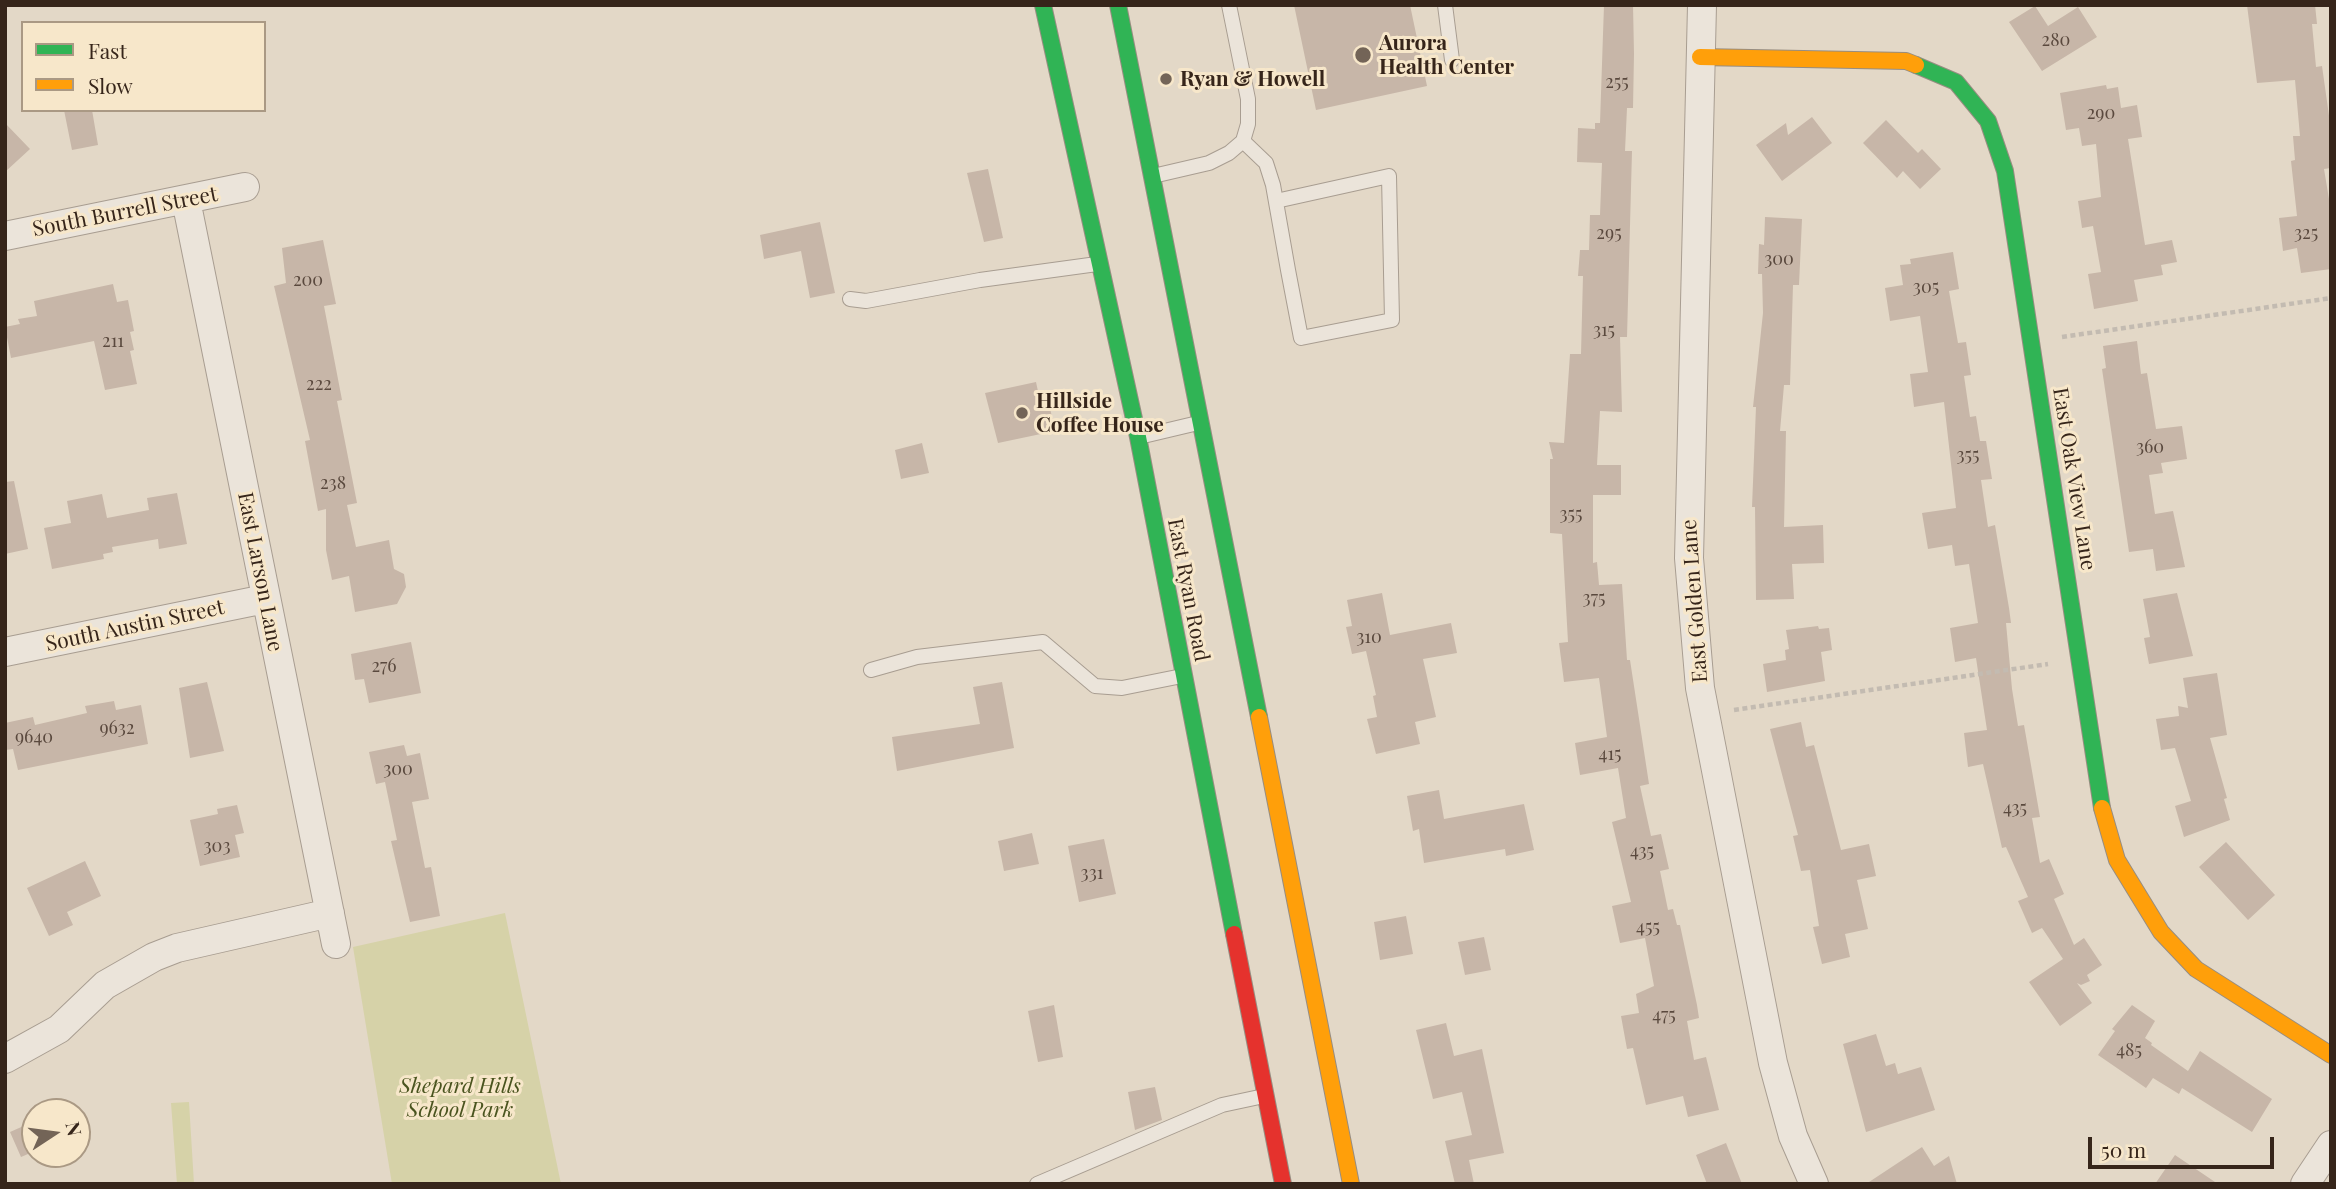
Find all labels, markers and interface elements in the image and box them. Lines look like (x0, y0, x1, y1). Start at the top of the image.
legend (21, 21, 266, 112)
house number: 280 (2042, 29, 2070, 51)
place label: Aurora Health Center (1379, 30, 1514, 80)
text: Fast (88, 36, 127, 64)
marker: Aurora Health Center (1353, 45, 1373, 65)
place label: Ryan & Howell (1180, 66, 1325, 92)
text: Slow (88, 71, 133, 99)
marker: Ryan & Howell (1158, 71, 1174, 87)
house number: 255 (1605, 71, 1629, 93)
house number: 290 (2087, 102, 2115, 124)
street label: South Burrell Street (30, 182, 220, 242)
house number: 295 (1596, 222, 1622, 244)
house number: 325 (2294, 222, 2318, 244)
house number: 300 (1764, 248, 1794, 270)
house number: 200 (293, 269, 323, 291)
house number: 305 (1913, 276, 1939, 298)
house number: 315 (1593, 319, 1615, 341)
house number: 211 (102, 330, 124, 352)
house number: 222 (306, 373, 332, 395)
street label: East Oak View Lane (2047, 386, 2101, 572)
place label: Hillside Coffee House (1036, 388, 1164, 438)
marker: Hillside Coffee House (1014, 405, 1030, 421)
house number: 360 (2136, 436, 2164, 458)
house number: 355 (1956, 444, 1980, 466)
house number: 238 (320, 472, 346, 494)
street label: East Larson Lane (232, 490, 288, 654)
house number: 355 (1559, 503, 1583, 525)
street label: East Ryan Road (1162, 516, 1214, 664)
street label: East Golden Lane (1677, 518, 1713, 684)
house number: 375 (1583, 587, 1605, 609)
street label: South Austin Street (43, 595, 227, 657)
house number: 310 (1356, 626, 1382, 648)
house number: 276 (371, 655, 397, 677)
house number: 9632 (99, 717, 135, 739)
house number: 9640 (15, 726, 53, 748)
house number: 415 (1599, 743, 1621, 765)
house number: 300 (383, 758, 413, 780)
house number: 435 (2003, 797, 2027, 819)
house number: 303 (203, 835, 231, 857)
house number: 435 (1630, 840, 1654, 862)
house number: 331 (1081, 862, 1103, 884)
house number: 455 (1636, 916, 1660, 938)
house number: 475 (1652, 1004, 1676, 1026)
house number: 485 (2116, 1039, 2142, 1061)
park label: Shepard Hills School Park (399, 1073, 521, 1123)
north arrow (21, 1098, 91, 1168)
text: N (60, 1119, 89, 1138)
scale bar (2091, 1122, 2276, 1166)
text: 50 m (2101, 1135, 2146, 1163)

